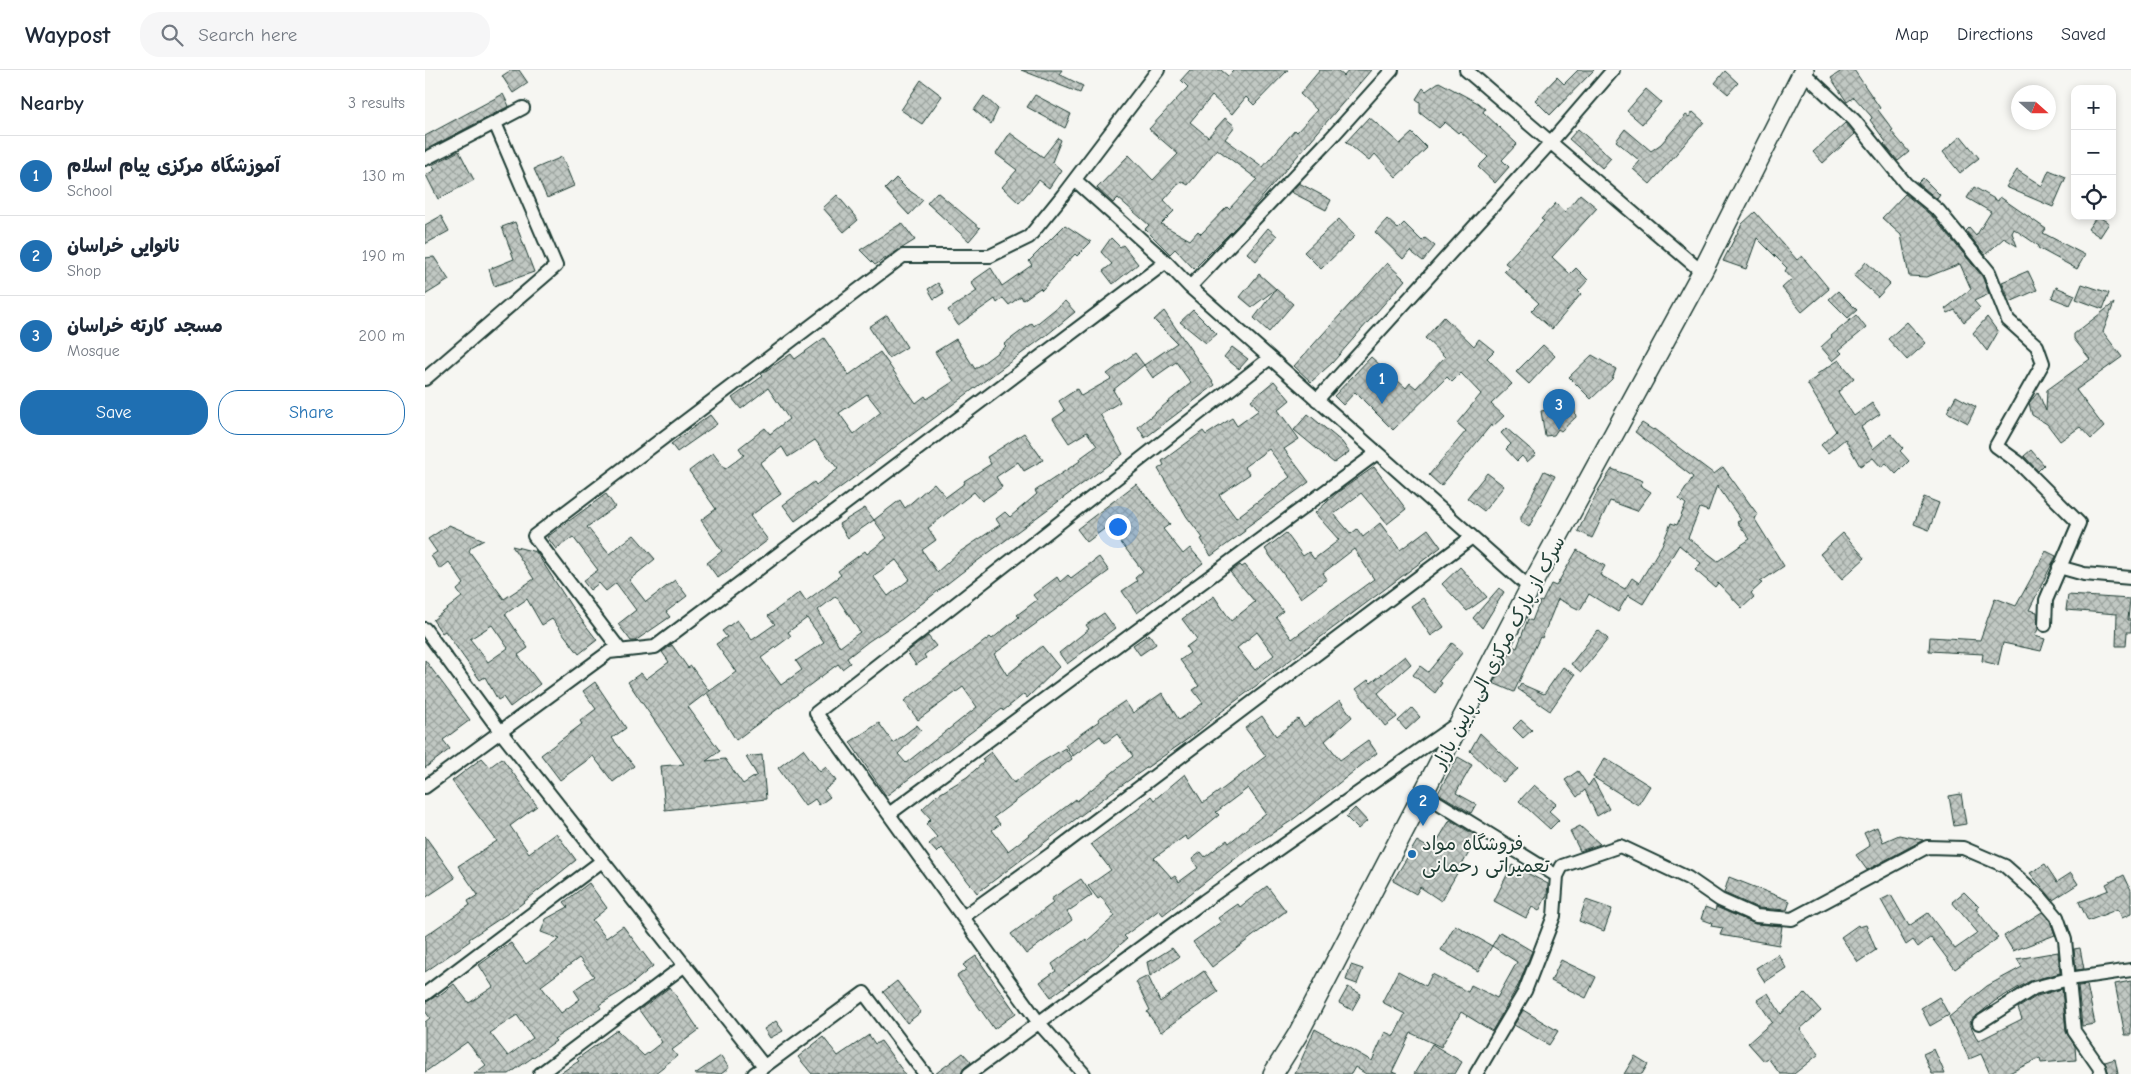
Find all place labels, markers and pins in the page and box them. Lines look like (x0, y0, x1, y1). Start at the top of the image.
pin: 1 (1366, 363, 1398, 404)
pin: 3 (1543, 389, 1575, 430)
pin: 2 (1407, 785, 1439, 826)
place label: فروشگاه مواد تعمیراتی رحمانی (1422, 833, 1550, 878)
marker: فروشگاه مواد تعمیراتی رحمانی (1406, 848, 1418, 860)

